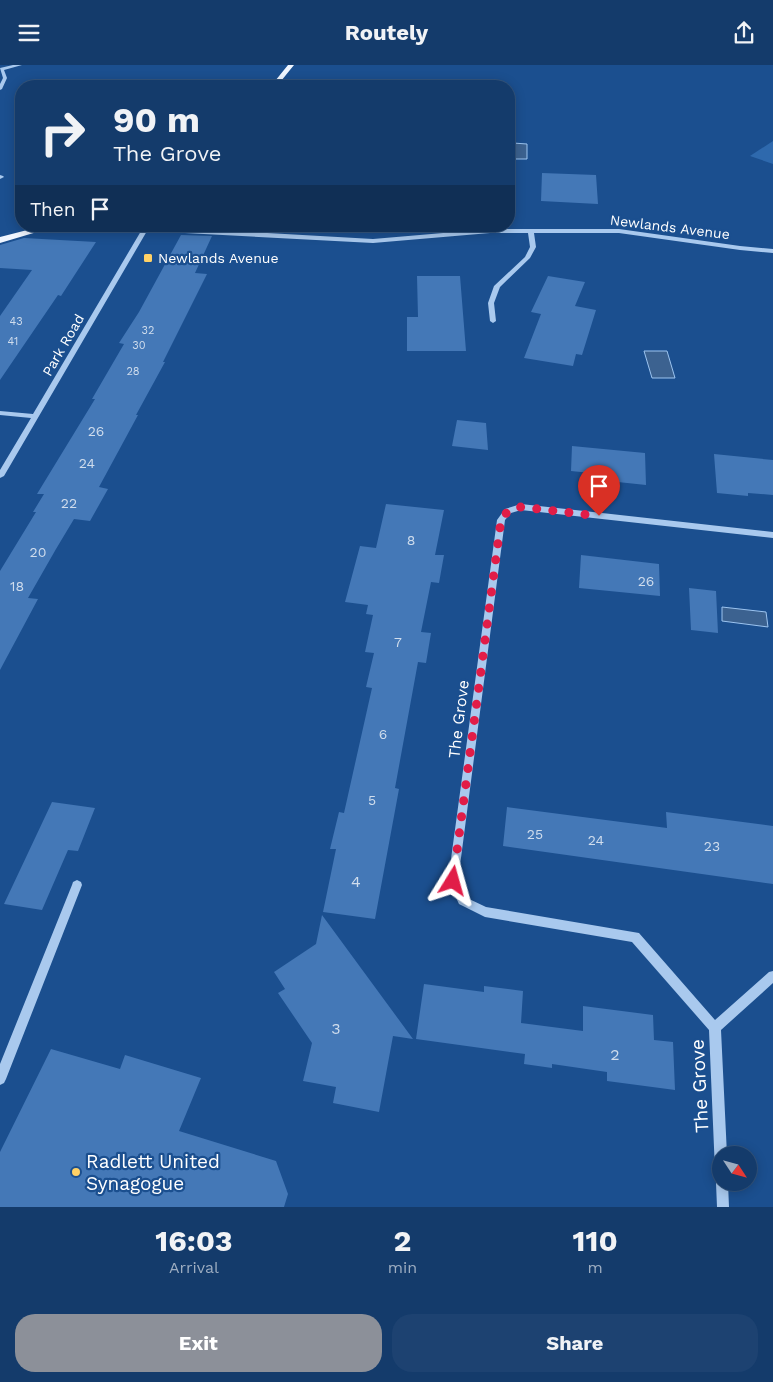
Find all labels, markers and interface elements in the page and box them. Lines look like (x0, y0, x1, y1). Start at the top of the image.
icon: menu (15, 19, 43, 47)
icon: share (730, 19, 758, 47)
text: Routely (345, 20, 428, 45)
text: 90 m (113, 99, 200, 141)
icon: right (30, 100, 95, 165)
text: The Grove (113, 141, 222, 166)
icon: arrive (86, 195, 114, 223)
text: Then (30, 198, 76, 221)
street label: Newlands Avenue (609, 212, 731, 242)
place label: Newlands Avenue (158, 250, 279, 266)
marker: Newlands Avenue (142, 252, 154, 264)
street label: Park Road (39, 311, 87, 379)
house number: 43 (9, 315, 23, 328)
house number: 32 (142, 324, 154, 337)
house number: 41 (8, 335, 18, 348)
house number: 30 (132, 339, 146, 352)
house number: 28 (126, 365, 140, 378)
house number: 26 (88, 423, 104, 439)
house number: 24 (79, 455, 95, 471)
pin (578, 465, 620, 516)
icon: arrive (585, 472, 613, 500)
house number: 22 (61, 495, 77, 511)
house number: 8 (407, 532, 415, 548)
house number: 20 (30, 544, 46, 560)
house number: 26 (638, 573, 654, 589)
house number: 18 (10, 578, 24, 594)
house number: 7 (394, 634, 402, 650)
street label: The Grove (444, 679, 473, 759)
house number: 6 (379, 726, 387, 742)
house number: 5 (368, 792, 376, 808)
house number: 25 (527, 826, 543, 842)
house number: 24 (588, 832, 604, 848)
house number: 23 (704, 838, 720, 854)
position arrow (426, 854, 478, 906)
house number: 4 (351, 872, 361, 891)
house number: 3 (331, 1019, 341, 1038)
street label: The Grove (686, 1039, 713, 1133)
house number: 2 (610, 1045, 620, 1064)
north arrow (712, 1146, 758, 1191)
map controls (712, 1146, 757, 1191)
place label: Radlett United Synagogue (86, 1150, 220, 1195)
marker: Radlett United Synagogue (70, 1166, 82, 1178)
text: 16:03 (155, 1223, 233, 1258)
text: 2 (394, 1223, 412, 1258)
text: 110 (573, 1223, 618, 1258)
text: Arrival (169, 1258, 219, 1277)
text: min (388, 1258, 417, 1277)
text: m (587, 1258, 603, 1277)
button: Exit (15, 1314, 382, 1372)
button: Share (392, 1314, 758, 1372)

